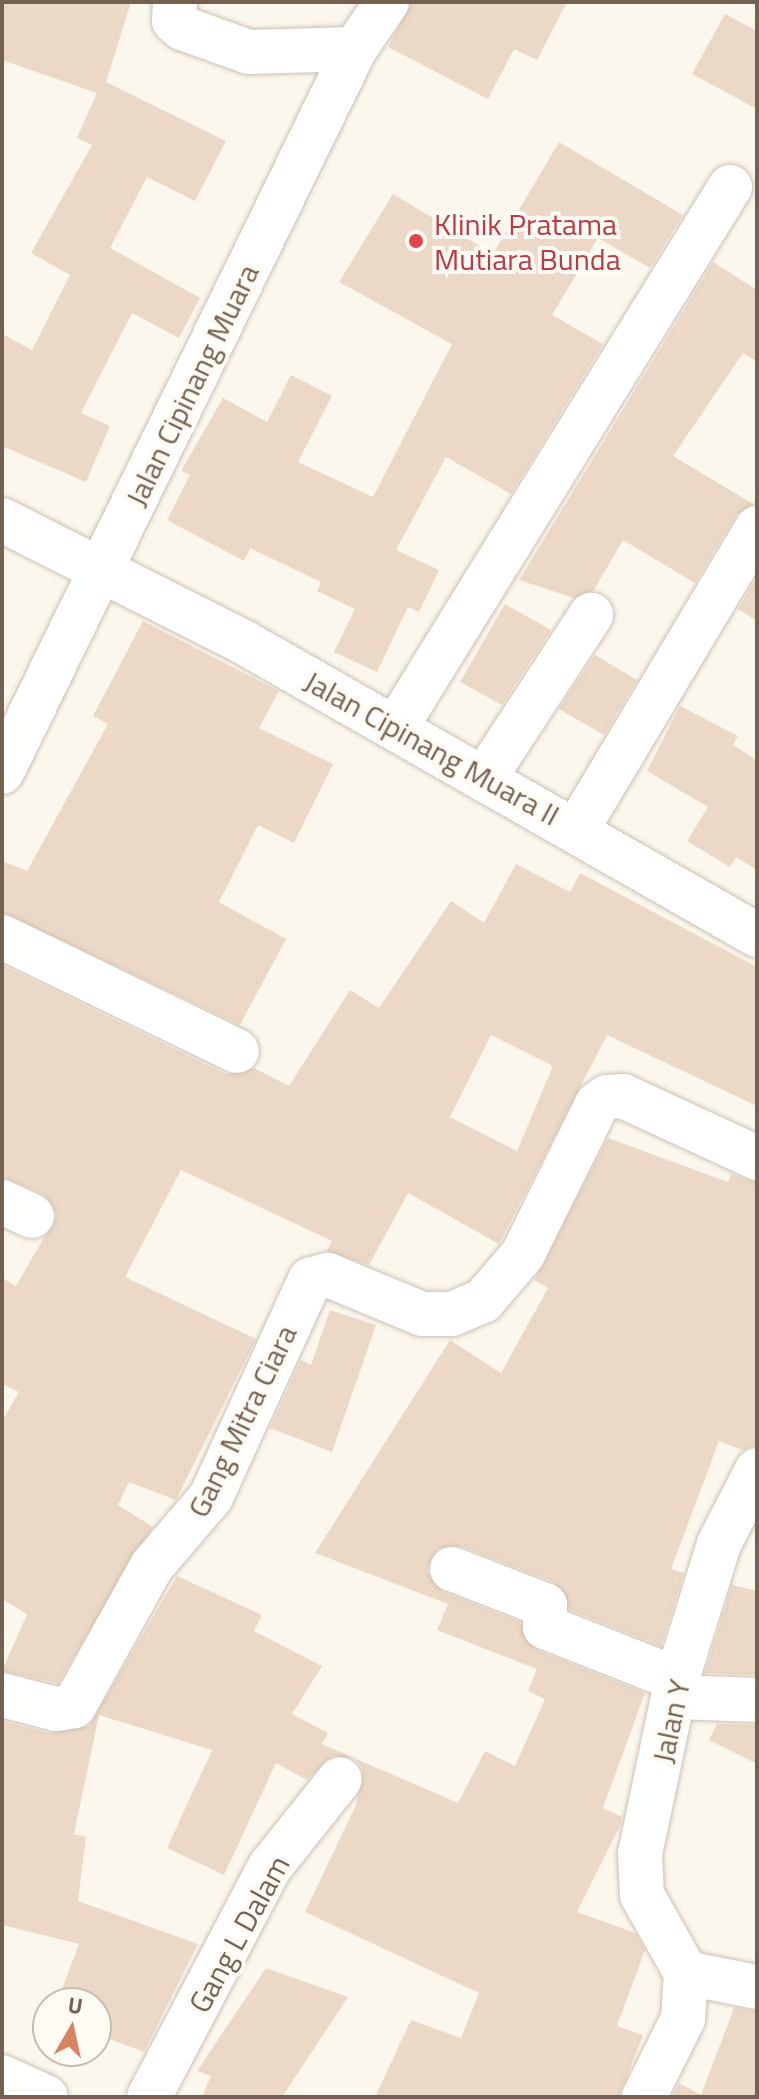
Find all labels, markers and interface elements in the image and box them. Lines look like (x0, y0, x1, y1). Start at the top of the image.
place label: Klinik Pratama Mutiara Bunda (434, 206, 621, 276)
marker: Klinik Pratama Mutiara Bunda (405, 230, 427, 252)
street label: Jalan Cipinang Muara (118, 258, 266, 512)
street label: Jalan Cipinang Muara II (298, 663, 566, 833)
street label: Gang Mitra Ciara (180, 1319, 304, 1523)
street label: Jalan Y (645, 1676, 697, 1766)
street label: Gang L Dalam (181, 1849, 297, 2019)
north arrow (32, 1987, 112, 2067)
text: U (66, 1987, 85, 2023)

